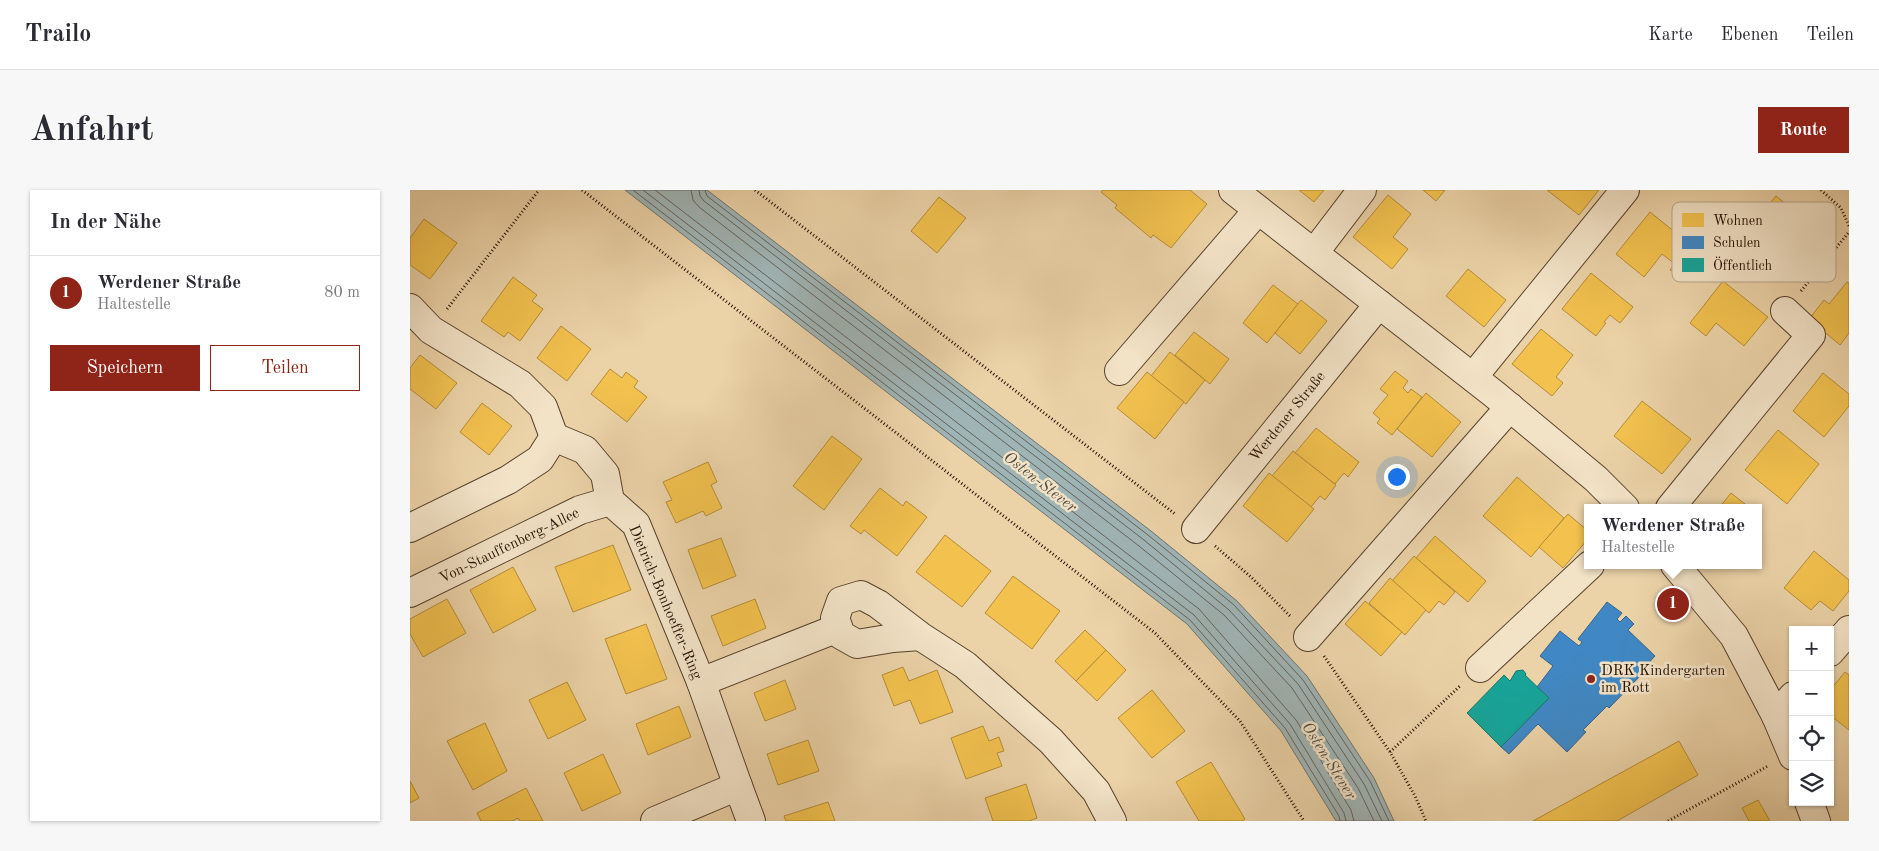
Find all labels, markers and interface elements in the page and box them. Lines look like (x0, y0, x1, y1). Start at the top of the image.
text: Trailo (25, 23, 91, 47)
text: Karte (1648, 26, 1693, 44)
text: Ebenen (1721, 26, 1778, 44)
text: Teilen (1806, 26, 1854, 44)
button: Route (1758, 107, 1849, 153)
text: Anfahrt (30, 113, 153, 148)
legend (1672, 202, 1836, 282)
text: In der Nähe (50, 212, 161, 233)
text: Wohnen (1713, 214, 1763, 228)
text: Schulen (1713, 236, 1761, 250)
text: Öffentlich (1713, 256, 1773, 273)
text: Werdener Straße (97, 274, 241, 293)
text: 1 (61, 285, 71, 301)
text: 80 m (324, 285, 360, 301)
text: Haltestelle (97, 297, 171, 313)
button: Speichern (50, 345, 200, 391)
button: Teilen (210, 345, 360, 391)
street label: Werdener Straße (1248, 369, 1329, 465)
water label: Osten-Stever (1000, 449, 1080, 516)
your location (1384, 464, 1410, 490)
popup (1584, 504, 1762, 569)
street label: Von-Stauffenberg-Allee (437, 506, 582, 587)
text: Werdener Straße (1601, 517, 1745, 536)
street label: Dietrich-Bonhoeffer-Ring (625, 523, 704, 682)
text: Haltestelle (1601, 540, 1675, 556)
pin: 1 (1657, 585, 1689, 623)
map controls (1789, 626, 1834, 806)
button: + (1789, 626, 1834, 671)
place label: DRK Kindergarten im Rott (1601, 664, 1725, 696)
button: − (1789, 671, 1834, 716)
marker: DRK Kindergarten im Rott (1585, 673, 1597, 685)
button: locate (1789, 716, 1834, 761)
water label: Osten-Stever (1298, 720, 1359, 803)
button: layers (1789, 761, 1834, 806)

